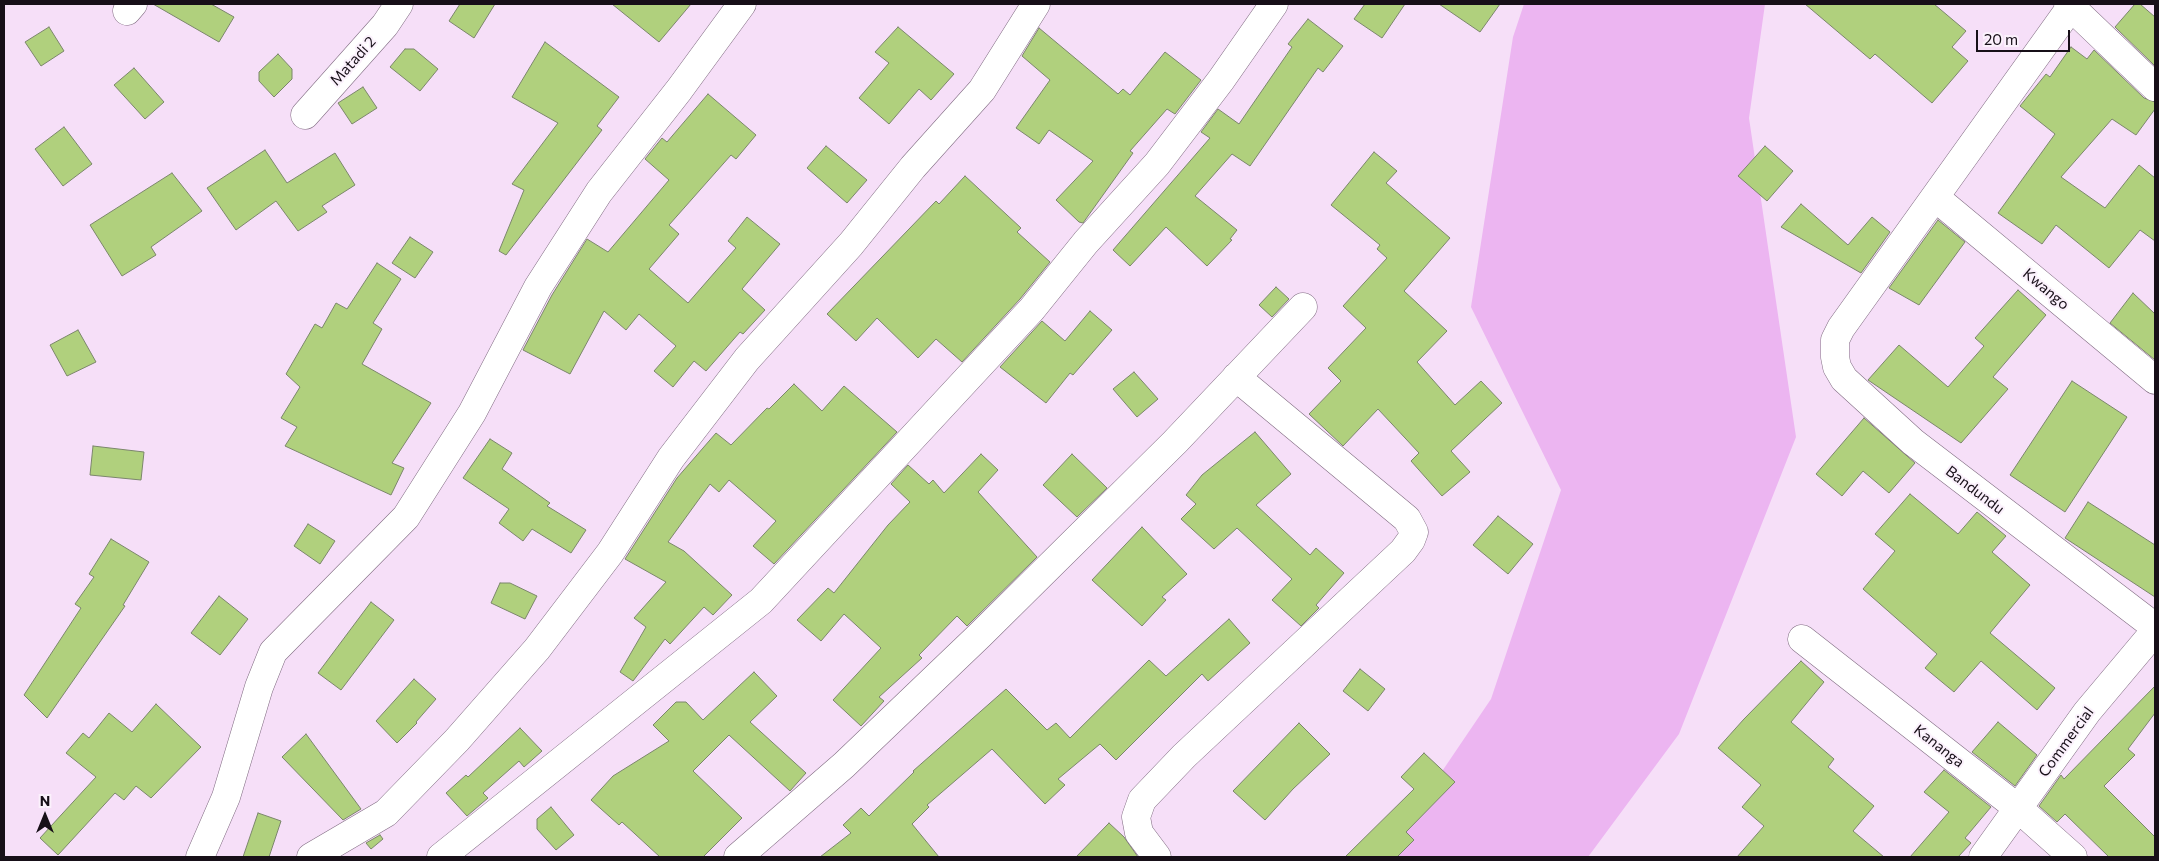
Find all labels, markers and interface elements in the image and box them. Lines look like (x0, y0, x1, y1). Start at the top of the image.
scale bar (1979, 20, 2073, 52)
text: 20 m (1984, 30, 2018, 48)
street label: Matadi 2 (326, 33, 380, 89)
street label: Kwango (2019, 264, 2073, 314)
street label: Bandundu (1942, 462, 2008, 518)
street label: Commercial (2035, 704, 2097, 780)
street label: Kananga (1910, 721, 1968, 771)
north arrow (20, 791, 70, 841)
text: N (40, 792, 50, 809)

